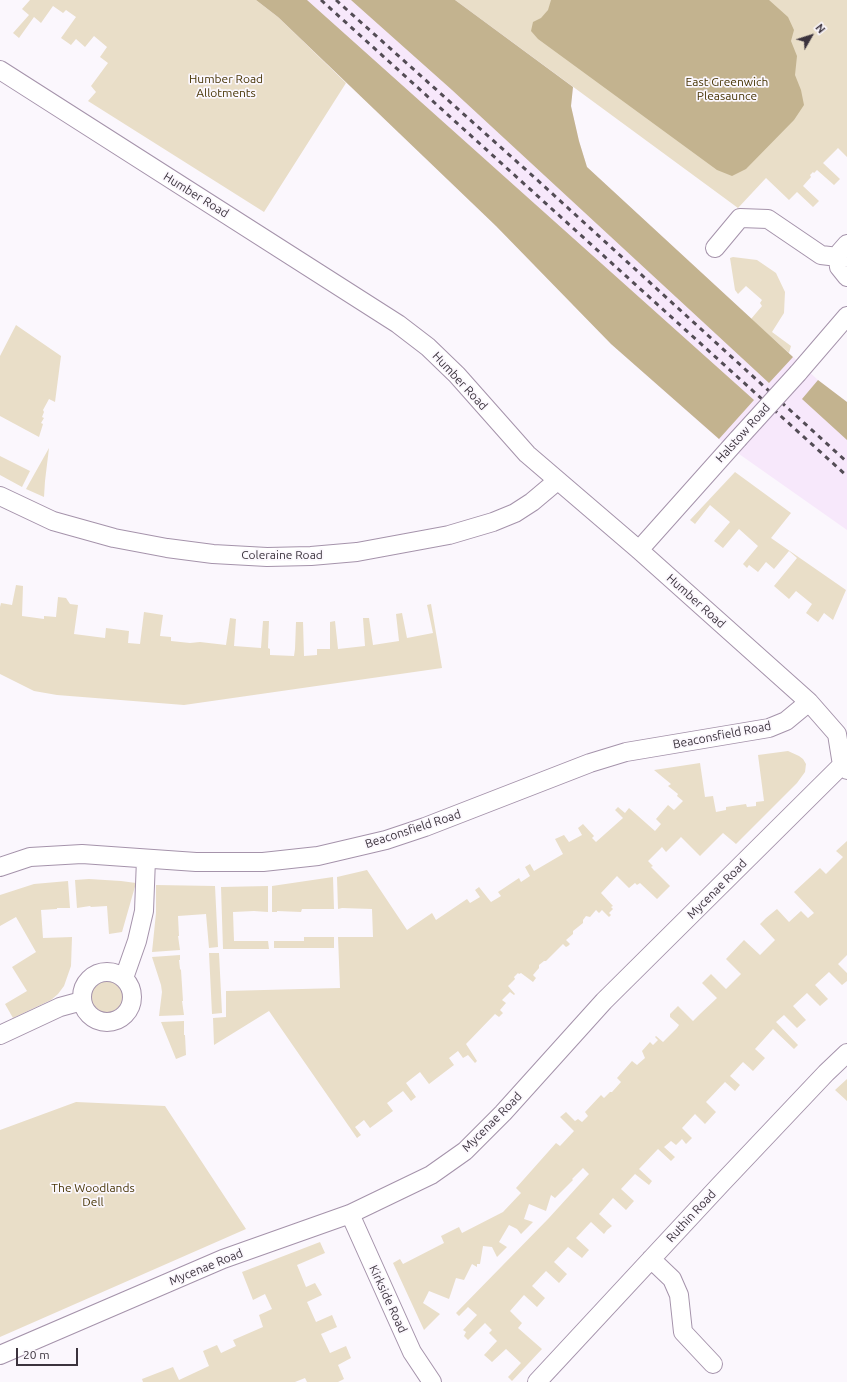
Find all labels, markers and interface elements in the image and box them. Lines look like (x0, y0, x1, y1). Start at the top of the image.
north arrow (791, 16, 831, 56)
text: N (813, 21, 828, 35)
park label: Humber Road Allotments (189, 72, 263, 100)
park label: East Greenwich Pleasaunce (686, 75, 768, 103)
street label: Humber Road (161, 169, 231, 221)
street label: Humber Road (429, 349, 491, 413)
street label: Halstow Road (713, 401, 773, 465)
street label: Coleraine Road (241, 548, 323, 562)
street label: Humber Road (664, 571, 728, 631)
street label: Beaconsfield Road (672, 718, 772, 752)
street label: Beaconsfield Road (363, 807, 463, 851)
street label: Mycenae Road (684, 856, 750, 922)
street label: Mycenae Road (459, 1089, 525, 1155)
park label: The Woodlands Dell (51, 1181, 135, 1209)
street label: Ruthin Road (663, 1187, 719, 1245)
street label: Mycenae Road (167, 1246, 245, 1288)
street label: Kirkside Road (366, 1263, 410, 1335)
scale bar (18, 1340, 80, 1366)
text: 20 m (23, 1348, 50, 1361)

